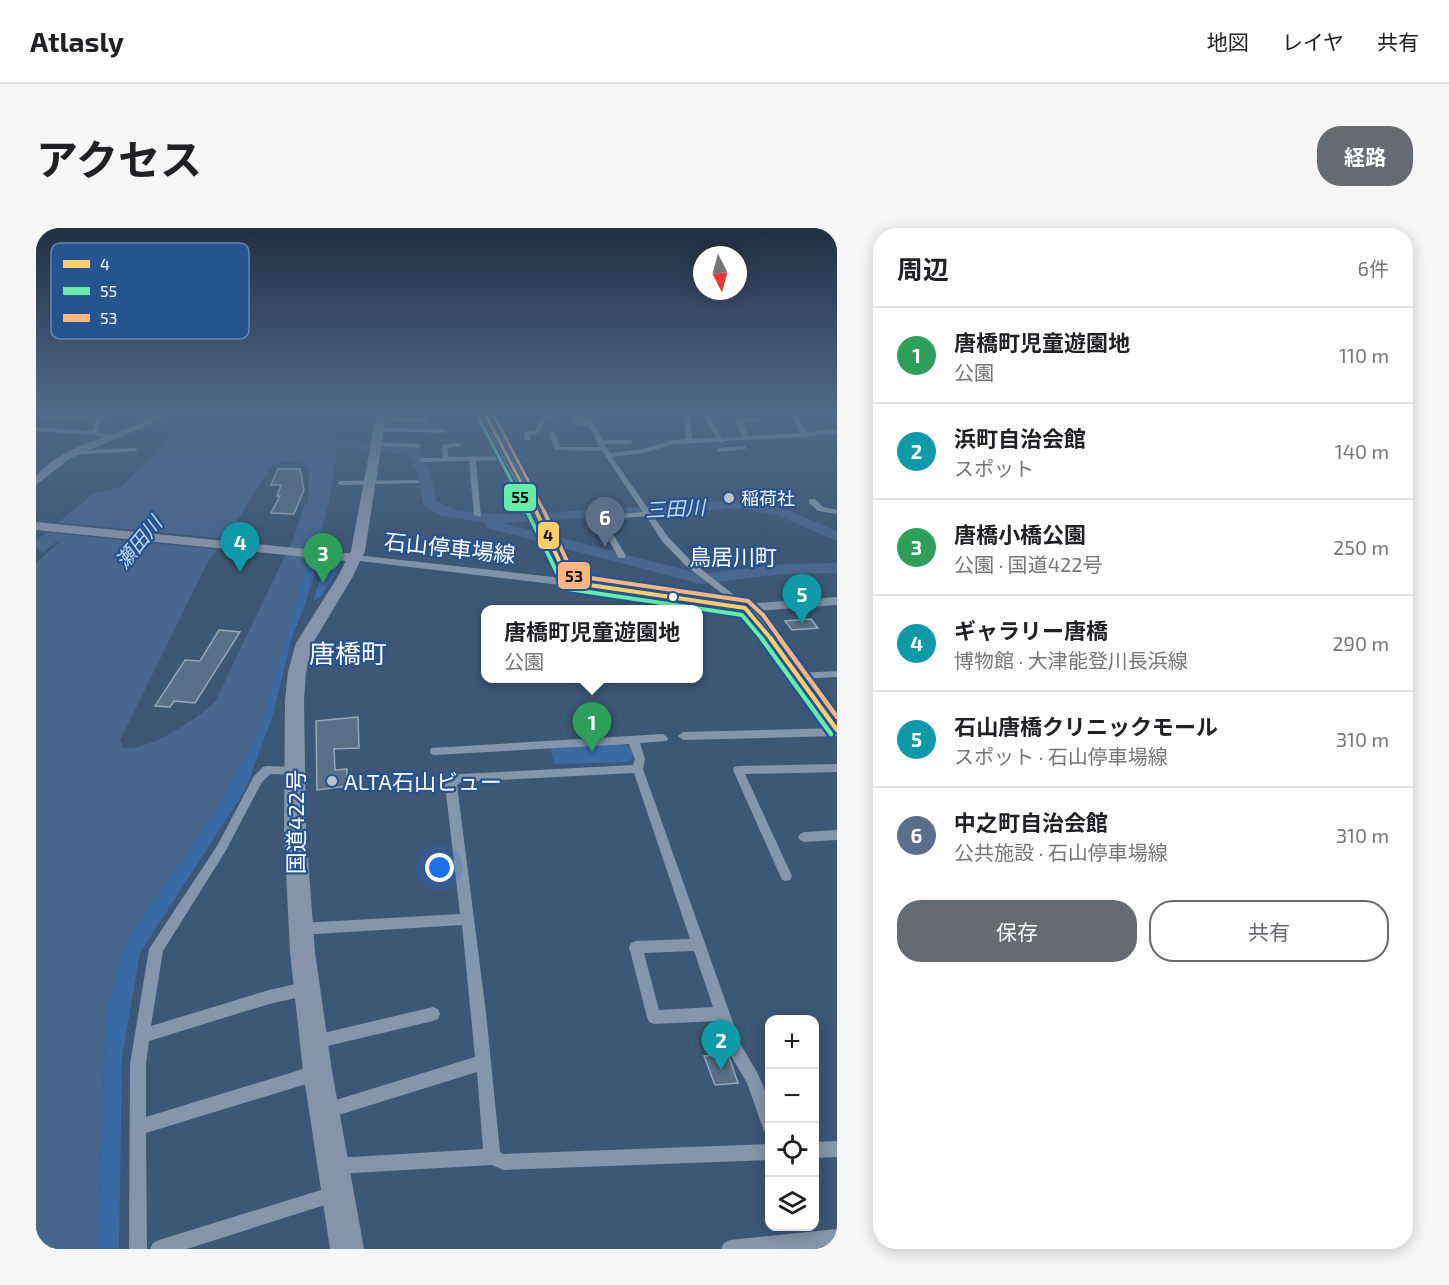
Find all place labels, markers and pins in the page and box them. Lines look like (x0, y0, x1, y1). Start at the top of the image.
place label: 稲荷社 (741, 487, 795, 509)
marker: 稲荷社 (722, 491, 736, 505)
pin: 6 (586, 498, 624, 547)
pin: 4 (220, 522, 260, 572)
pin: 3 (304, 534, 342, 583)
pin: 5 (782, 574, 822, 624)
unlabelled marker (667, 591, 679, 603)
pin: 1 (572, 702, 612, 752)
place label: ALTA石山ビュー (344, 768, 502, 794)
marker: ALTA石山ビュー (325, 774, 339, 788)
pin: 2 (702, 1020, 740, 1070)

